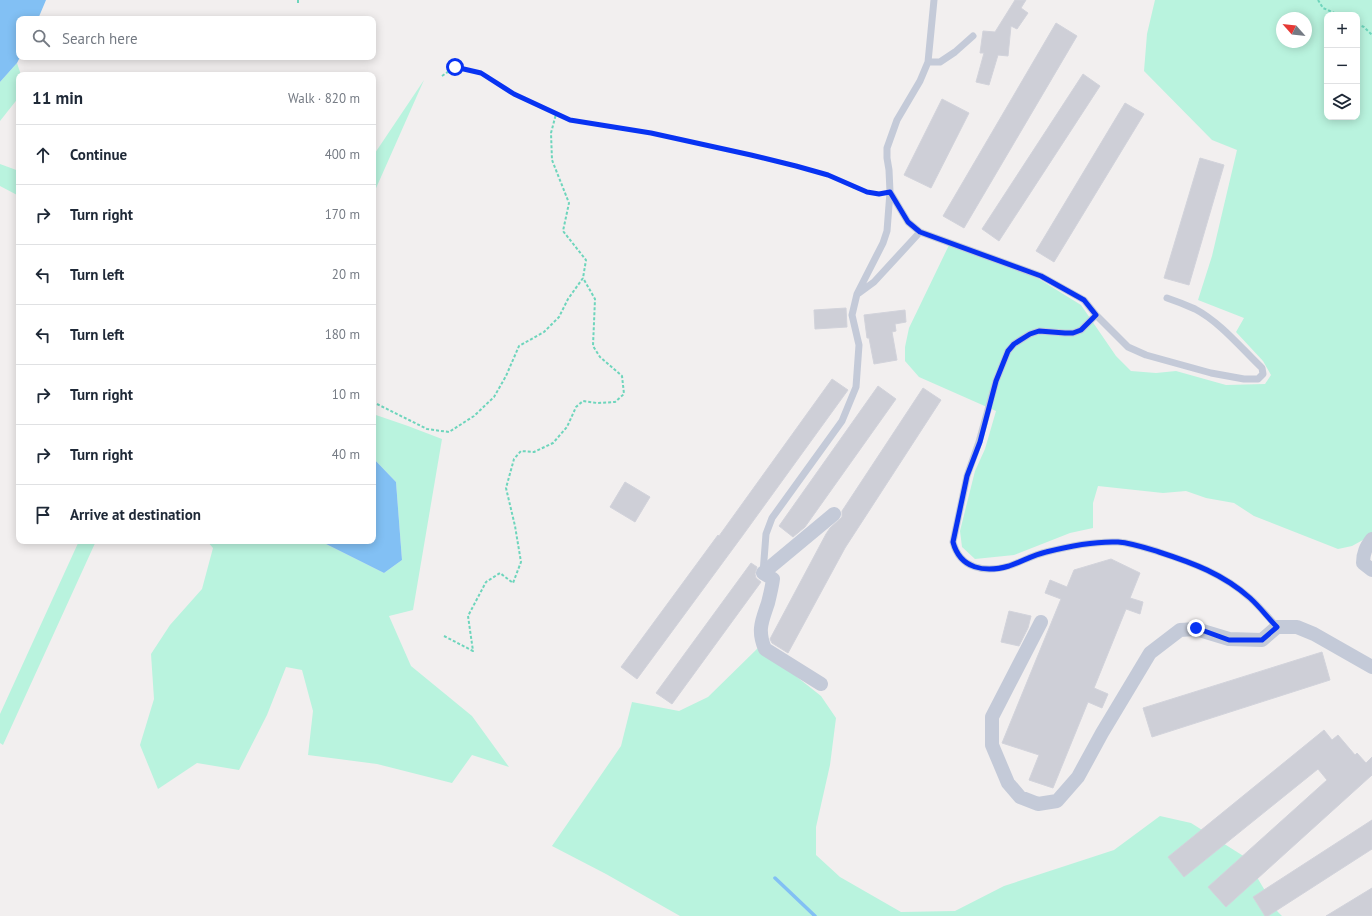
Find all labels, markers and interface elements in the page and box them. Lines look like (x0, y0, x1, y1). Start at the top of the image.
north arrow (1276, 12, 1312, 48)
map controls (1324, 12, 1360, 120)
button: + (1324, 12, 1360, 48)
search box (16, 16, 376, 60)
icon: search (30, 27, 52, 49)
text: Search here (62, 29, 138, 48)
button: − (1324, 48, 1360, 84)
route start (446, 58, 464, 76)
button: layers (1324, 84, 1360, 120)
text: 11 min (32, 87, 83, 109)
text: Walk · 820 m (288, 90, 360, 107)
icon: ahead (32, 144, 54, 166)
text: Continue (70, 145, 127, 164)
text: 400 m (325, 146, 360, 163)
icon: right (32, 204, 54, 226)
text: Turn right (70, 205, 133, 224)
text: 170 m (325, 206, 360, 223)
icon: left (32, 264, 54, 286)
text: Turn left (70, 265, 124, 284)
text: 20 m (332, 266, 360, 283)
icon: left (32, 324, 54, 346)
text: Turn left (70, 325, 124, 344)
text: 180 m (325, 326, 360, 343)
icon: right (32, 384, 54, 406)
text: Turn right (70, 385, 133, 404)
text: 10 m (332, 386, 360, 403)
icon: right (32, 444, 54, 466)
text: Turn right (70, 445, 133, 464)
text: 40 m (332, 446, 360, 463)
icon: arrive (32, 504, 54, 526)
text: Arrive at destination (70, 505, 201, 524)
route end (1187, 619, 1205, 637)

